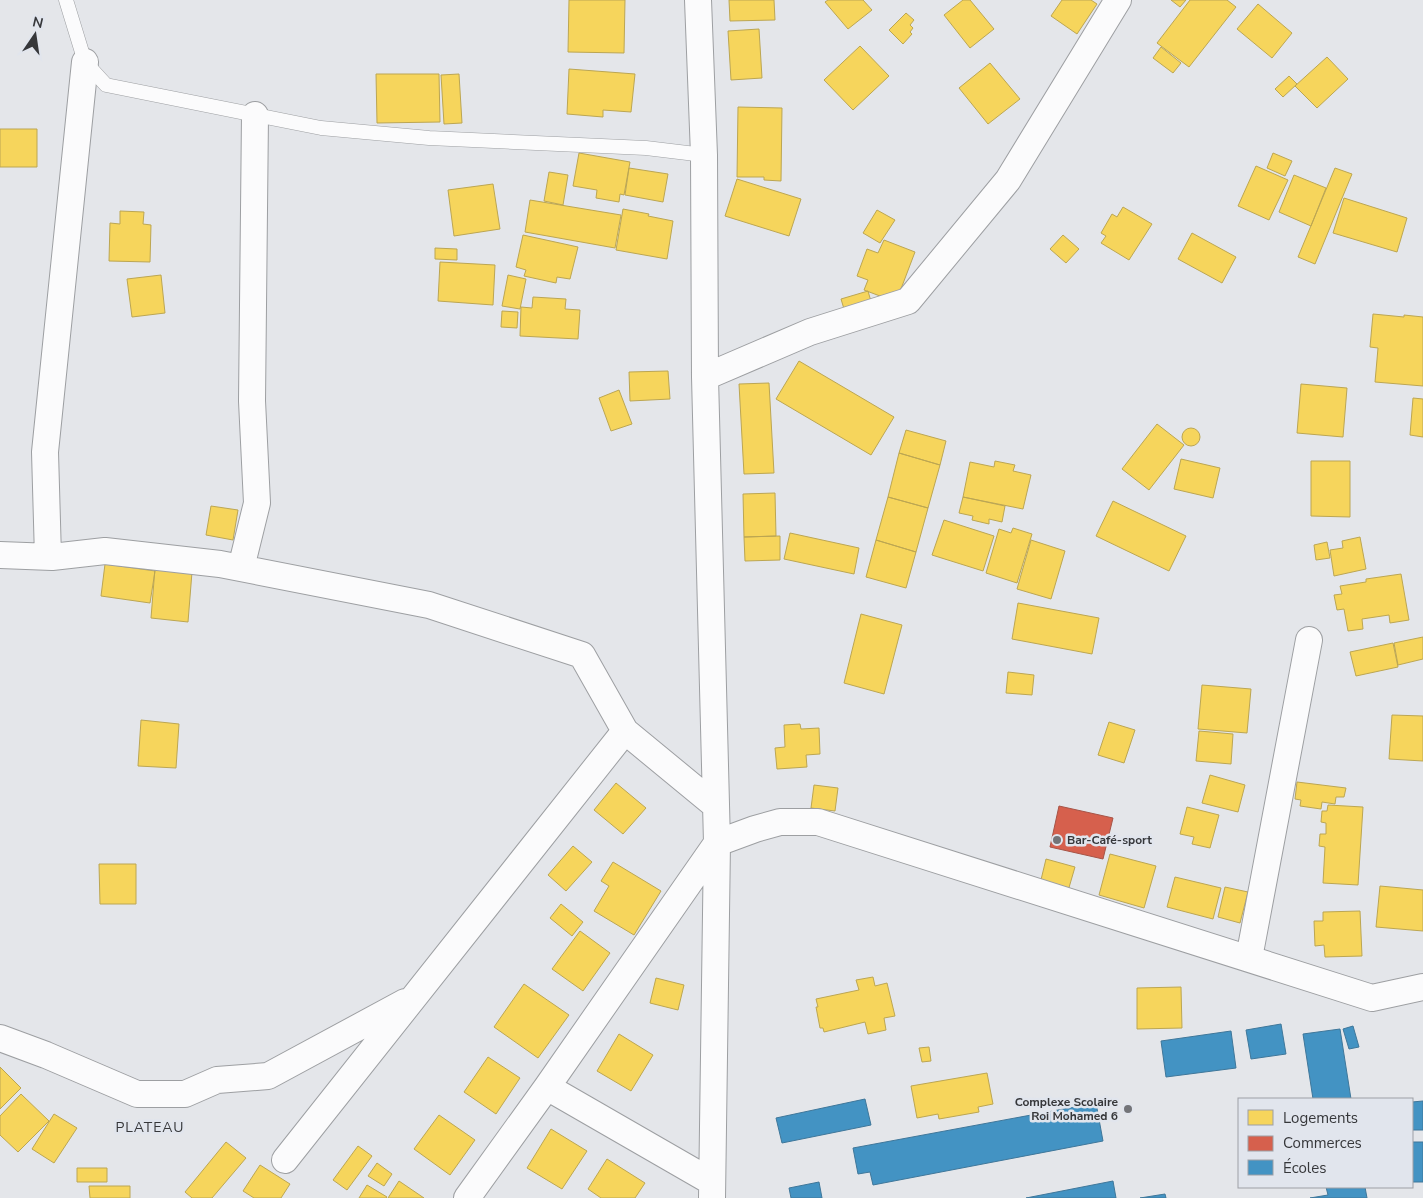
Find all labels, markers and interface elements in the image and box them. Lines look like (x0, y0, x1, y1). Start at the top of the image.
north arrow (10, 10, 60, 60)
text: N (31, 12, 45, 33)
place label: Bar-Café-sport (1067, 832, 1152, 848)
marker: Bar-Café-sport (1051, 834, 1063, 846)
place label: Complexe Scolaire Roi Mohamed 6 (1015, 1094, 1118, 1124)
legend (1238, 1098, 1413, 1188)
marker: Complexe Scolaire Roi Mohamed 6 (1122, 1103, 1134, 1115)
text: Logements (1283, 1108, 1358, 1128)
district label: PLATEAU (115, 1118, 185, 1137)
text: Commerces (1283, 1133, 1362, 1153)
text: Écoles (1283, 1158, 1326, 1178)

